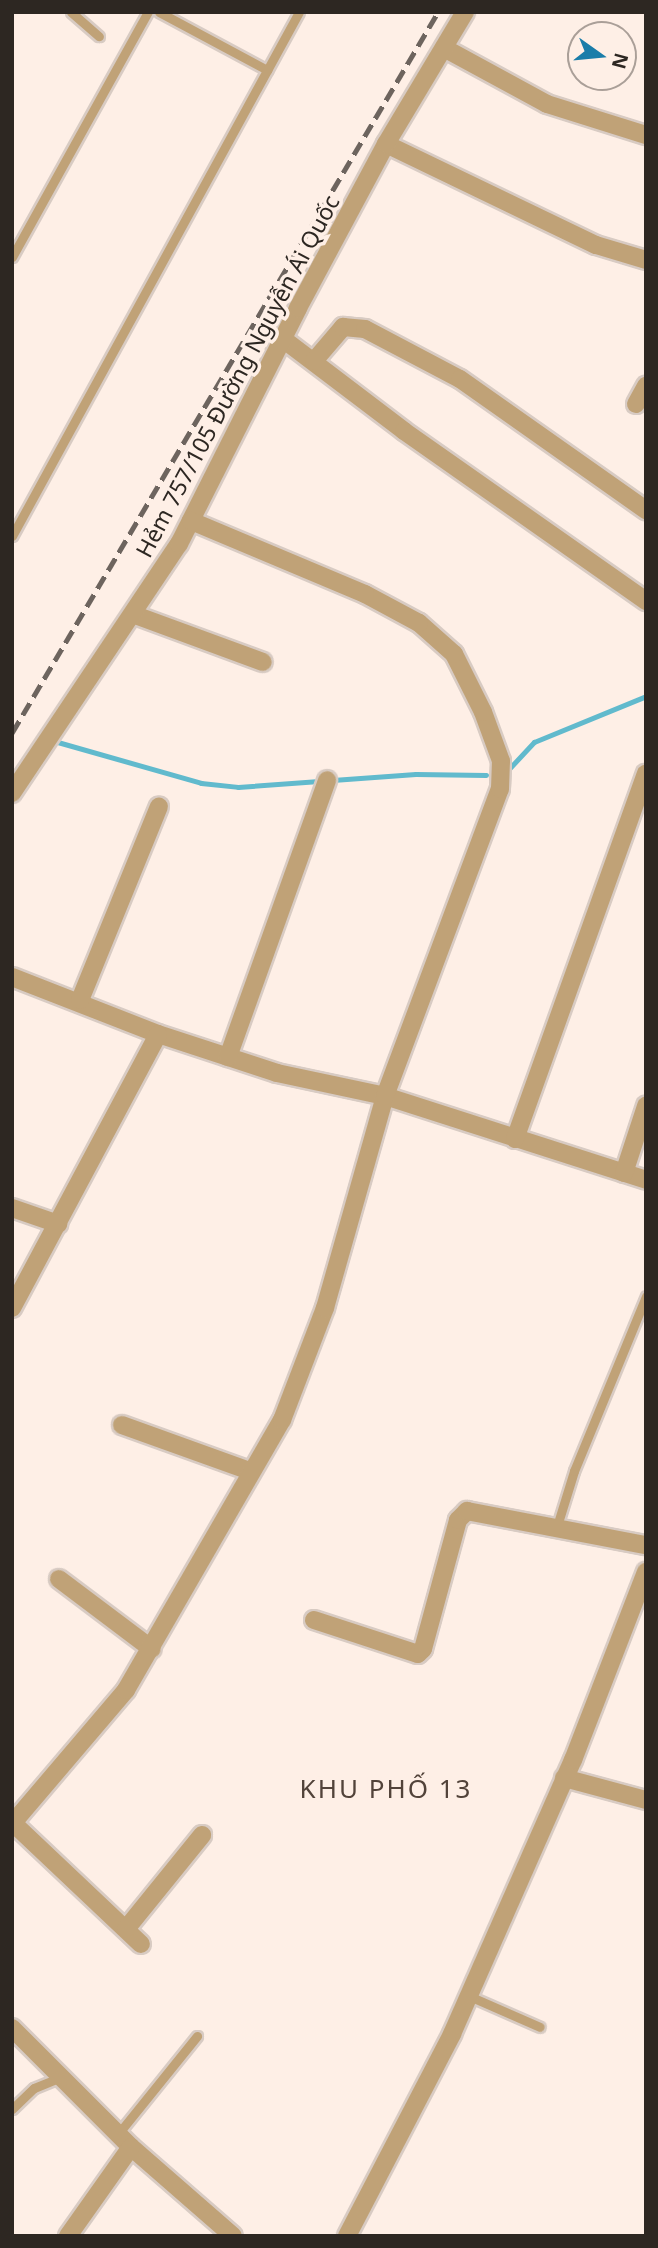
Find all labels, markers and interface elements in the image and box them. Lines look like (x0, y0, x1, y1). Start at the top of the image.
north arrow (567, 21, 637, 91)
text: N (606, 50, 635, 72)
street label: Hẻm 757/105 Đường Nguyễn Ái Quốc (129, 190, 345, 562)
district label: KHU PHỐ 13 (301, 1773, 471, 1805)

